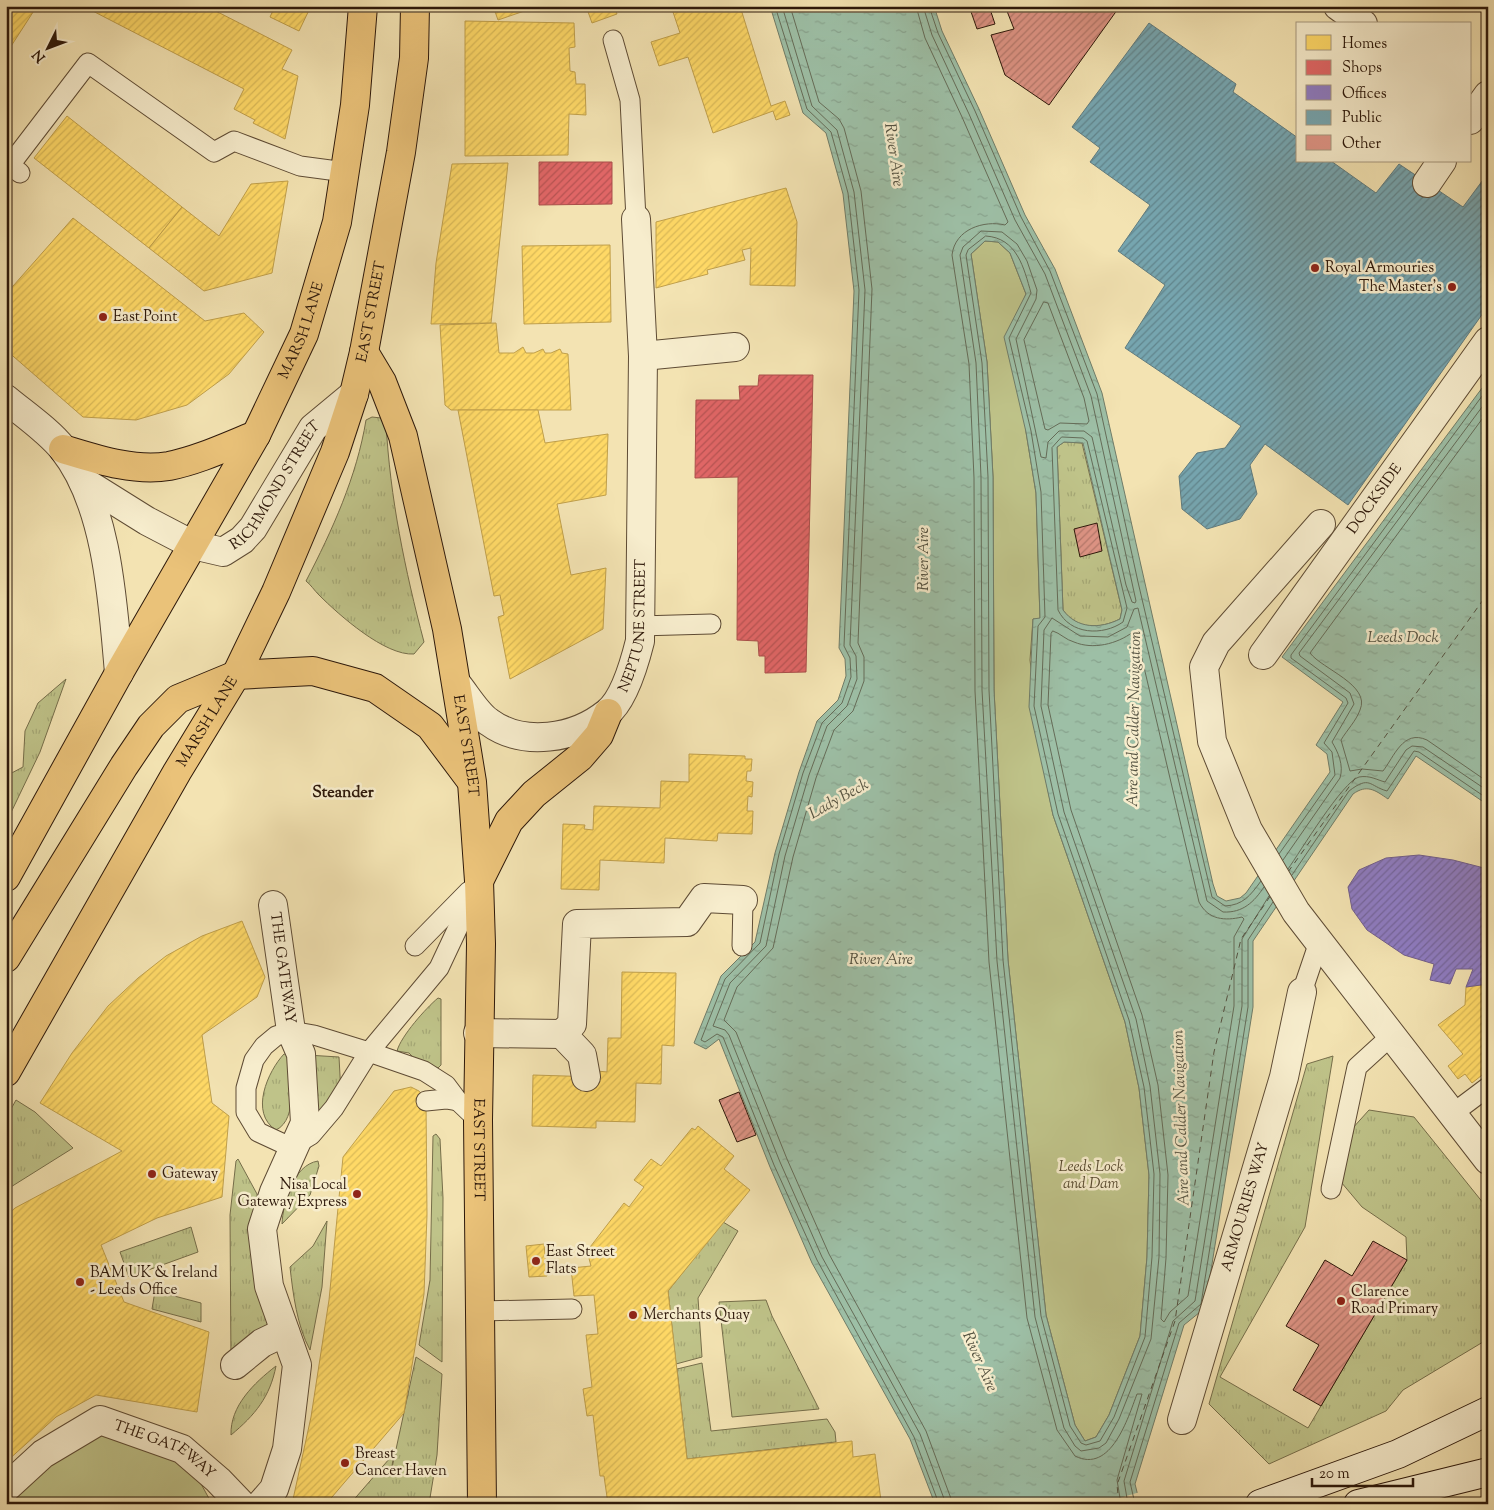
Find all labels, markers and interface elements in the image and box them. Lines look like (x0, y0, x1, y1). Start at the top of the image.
north arrow (22, 22, 72, 72)
legend (1296, 22, 1472, 162)
text: Homes (1342, 34, 1387, 55)
text: N (29, 45, 51, 66)
text: Shops (1342, 58, 1382, 79)
text: Offices (1342, 84, 1387, 105)
text: Public (1342, 108, 1382, 129)
water label: River Aire (877, 122, 909, 188)
text: Other (1342, 134, 1382, 155)
place label: Royal Armouries (1325, 258, 1434, 279)
street label: EAST STREET (351, 259, 391, 365)
marker: Royal Armouries (1309, 262, 1321, 274)
place label: The Master's (1359, 277, 1442, 298)
street label: MARSH LANE (273, 279, 329, 383)
marker: The Master's (1446, 281, 1458, 293)
place label: East Point (113, 307, 177, 328)
marker: East Point (97, 311, 109, 323)
street label: RICHMOND STREET (226, 416, 325, 556)
street label: DOCKSIDE (1342, 459, 1407, 538)
water label: River Aire (913, 527, 936, 591)
street label: NEPTUNE STREET (613, 558, 651, 696)
water label: Leeds Dock (1367, 627, 1439, 650)
water label: Aire and Calder Navigation (1122, 630, 1148, 807)
street label: MARSH LANE (172, 672, 243, 771)
street label: EAST STREET (447, 693, 484, 798)
water label: Lady Beck (805, 774, 873, 826)
district label: Steander (312, 782, 375, 805)
street label: THE GATEWAY (264, 911, 300, 1026)
water label: River Aire (849, 949, 913, 972)
water label: Aire and Calder Navigation (1167, 1029, 1197, 1207)
street label: EAST STREET (467, 1098, 489, 1202)
street label: ARMOURIES WAY (1216, 1140, 1274, 1274)
park label: Leeds Lock and Dam (1059, 1157, 1124, 1195)
place label: Gateway (162, 1164, 219, 1185)
marker: Gateway (146, 1168, 158, 1180)
place label: Nisa Local Gateway Express (238, 1175, 347, 1213)
marker: Nisa Local Gateway Express (351, 1188, 363, 1200)
place label: East Street Flats (546, 1242, 615, 1280)
marker: East Street Flats (530, 1255, 542, 1267)
place label: BAM UK & Ireland - Leeds Office (90, 1263, 218, 1301)
marker: BAM UK & Ireland - Leeds Office (74, 1276, 86, 1288)
place label: Clarence Road Primary (1351, 1282, 1439, 1320)
marker: Clarence Road Primary (1335, 1295, 1347, 1307)
place label: Merchants Quay (643, 1305, 750, 1326)
marker: Merchants Quay (627, 1309, 639, 1321)
water label: River Aire (955, 1328, 1003, 1396)
street label: THE GATEWAY (111, 1415, 220, 1484)
place label: Breast Cancer Haven (355, 1444, 447, 1482)
scale bar (1312, 1455, 1413, 1487)
marker: Breast Cancer Haven (339, 1457, 351, 1469)
text: 20 m (1319, 1464, 1350, 1485)

